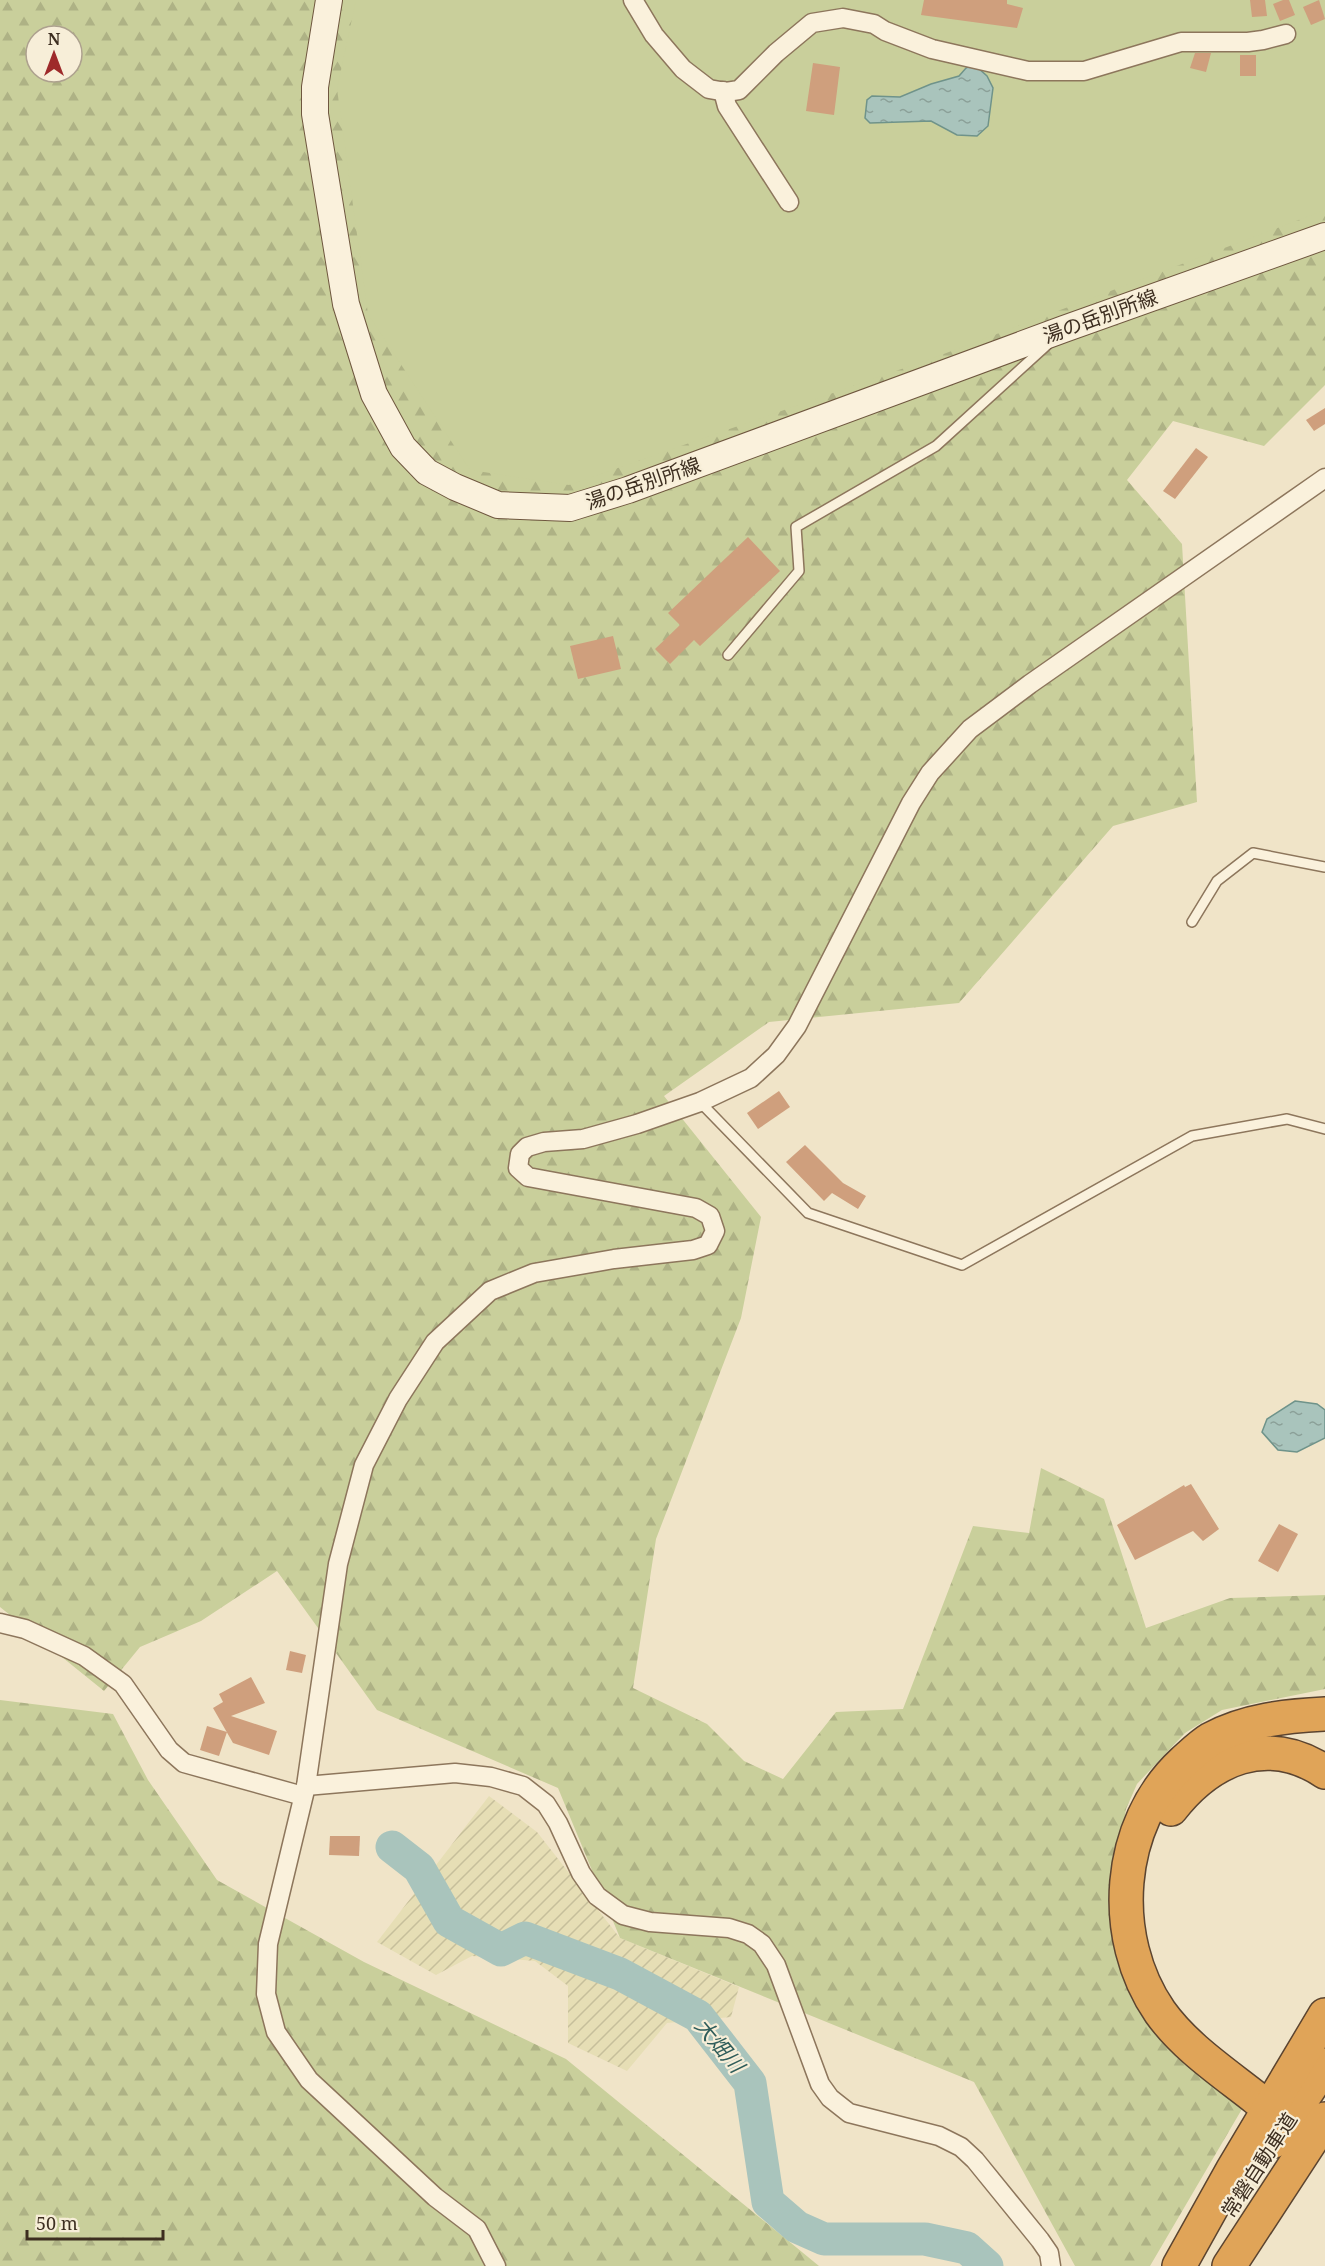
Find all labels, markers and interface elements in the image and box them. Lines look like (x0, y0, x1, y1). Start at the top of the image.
north arrow (24, 24, 84, 84)
text: N (48, 28, 61, 50)
street label: 湯の岳別所線 (1039, 283, 1161, 349)
street label: 湯の岳別所線 (582, 451, 704, 515)
water label: 大畑川 (689, 2012, 752, 2080)
street label: 常磐自動車道 (1215, 2107, 1303, 2223)
scale bar (27, 2203, 164, 2241)
text: 50 m (36, 2211, 78, 2235)

